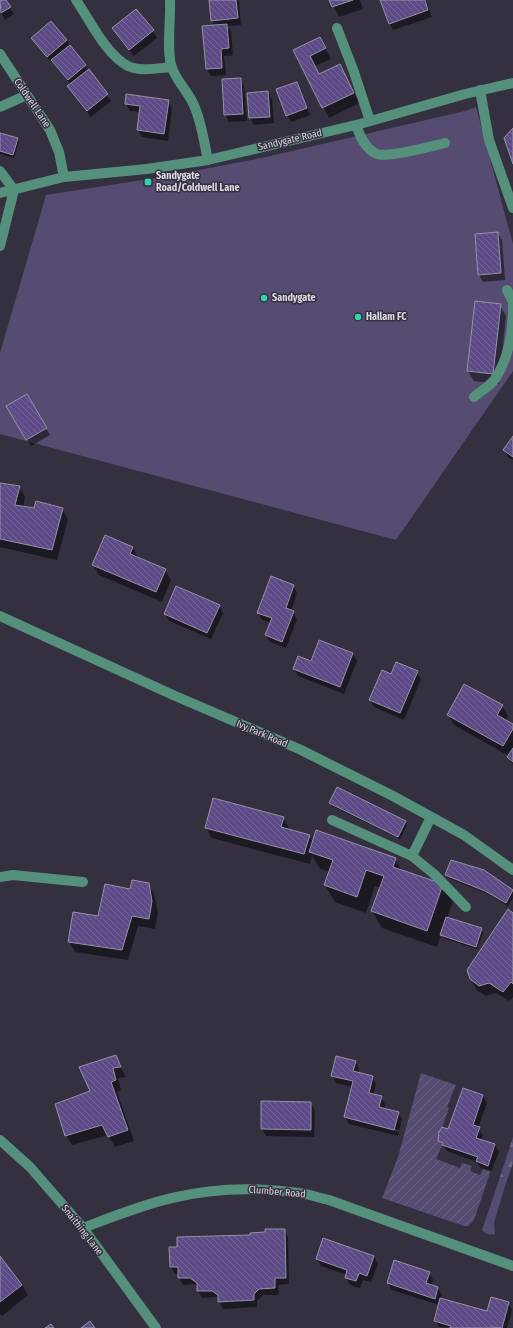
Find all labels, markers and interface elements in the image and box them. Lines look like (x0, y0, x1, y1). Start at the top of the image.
street label: Coldwell Lane (11, 76, 53, 130)
street label: Sandygate Road (257, 127, 323, 153)
place label: Sandygate Road/Coldwell Lane (156, 170, 240, 194)
marker: Sandygate Road/Coldwell Lane (143, 177, 153, 187)
place label: Sandygate (272, 292, 316, 304)
marker: Sandygate (259, 293, 269, 303)
place label: Hallam FC (366, 311, 407, 323)
marker: Hallam FC (353, 312, 363, 322)
street label: Ivy Park Road (234, 718, 290, 750)
street label: Clumber Road (248, 1184, 306, 1200)
street label: Snaithing Lane (59, 1202, 105, 1258)

